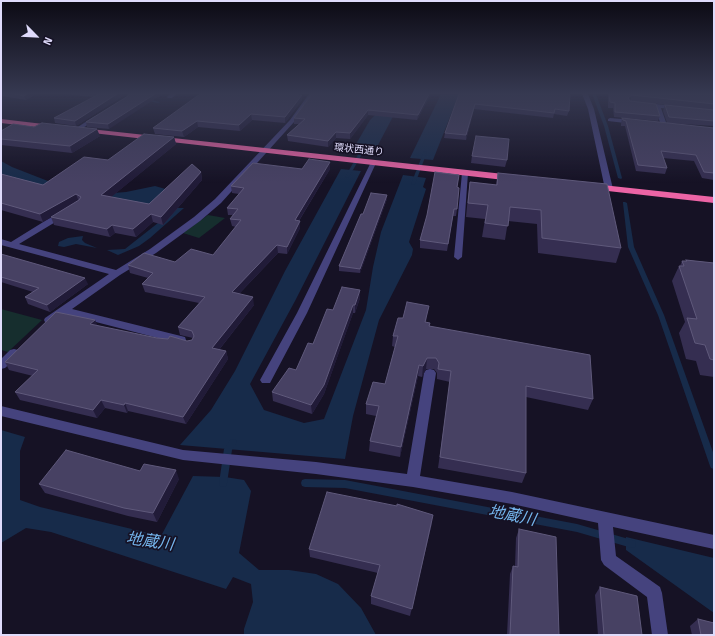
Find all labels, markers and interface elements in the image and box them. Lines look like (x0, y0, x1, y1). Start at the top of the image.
north arrow (16, 16, 56, 56)
text: N (40, 35, 55, 47)
street label: 環状西通り (334, 141, 384, 159)
water label: 地蔵川 (487, 502, 537, 530)
water label: 地蔵川 (125, 529, 175, 555)

